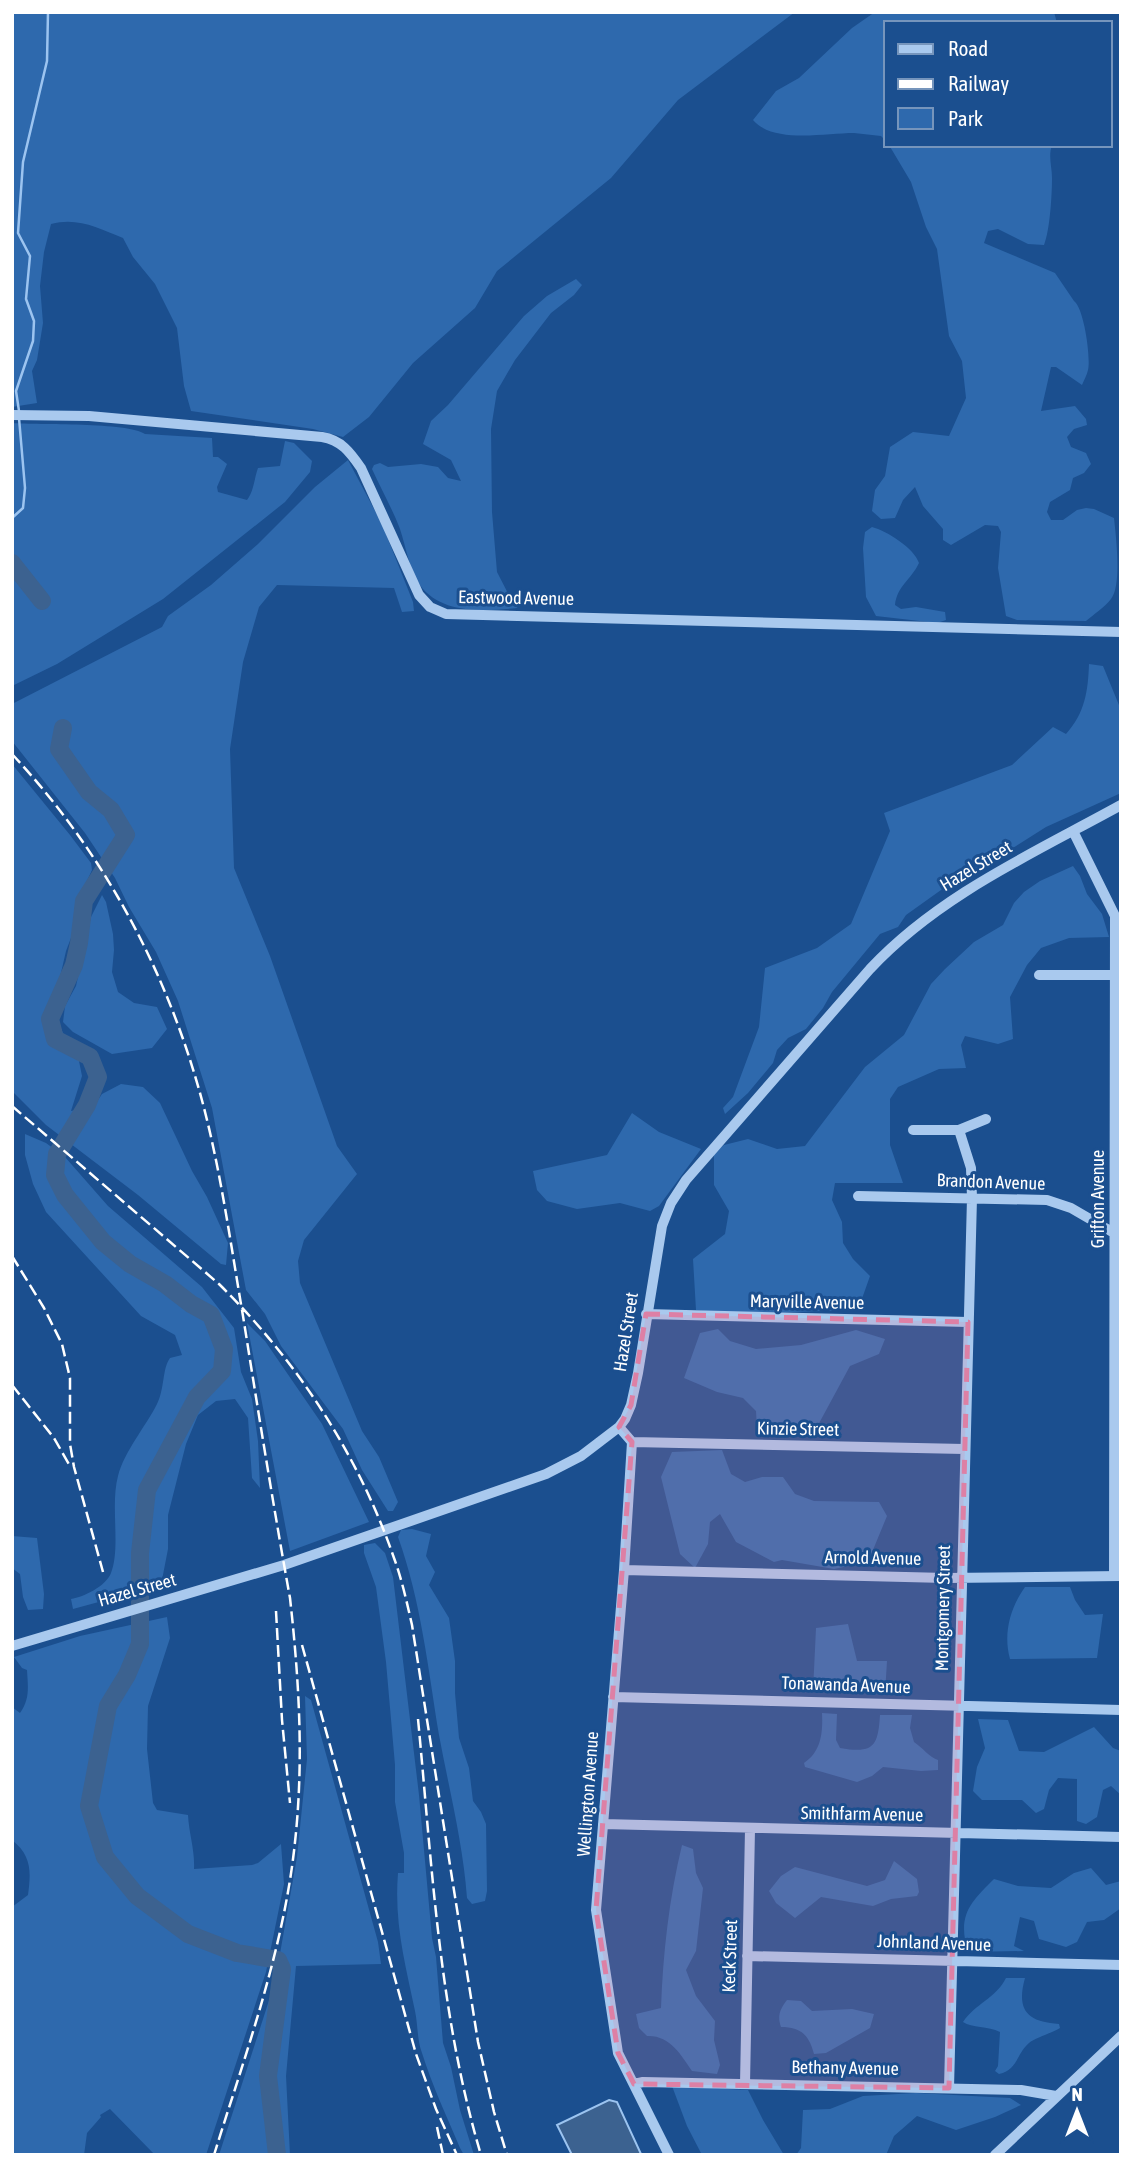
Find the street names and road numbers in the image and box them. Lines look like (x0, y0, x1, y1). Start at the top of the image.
street label: Eastwood Avenue (458, 586, 574, 609)
street label: Hazel Street (936, 836, 1015, 895)
street label: Grifton Avenue (1087, 1150, 1108, 1248)
street label: Brandon Avenue (936, 1169, 1046, 1194)
street label: Maryville Avenue (750, 1290, 864, 1313)
street label: Hazel Street (609, 1291, 642, 1373)
street label: Kinzie Street (757, 1417, 839, 1440)
street label: Montgomery Street (931, 1545, 954, 1671)
street label: Arnold Avenue (824, 1546, 922, 1569)
street label: Hazel Street (96, 1568, 178, 1611)
street label: Tonawanda Avenue (781, 1672, 911, 1697)
street label: Wellington Avenue (573, 1731, 602, 1857)
street label: Smithfarm Avenue (801, 1802, 923, 1825)
street label: Keck Street (718, 1919, 741, 1993)
street label: Johnland Avenue (876, 1930, 992, 1955)
street label: Bethany Avenue (791, 2056, 899, 2079)

